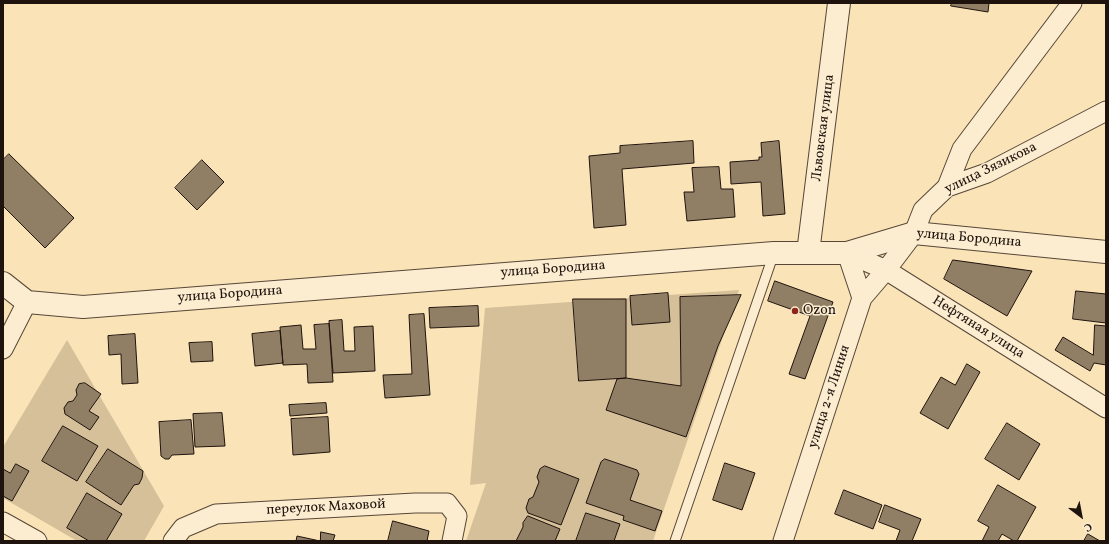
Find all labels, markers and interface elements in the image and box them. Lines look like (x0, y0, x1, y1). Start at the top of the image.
street label: Львовская улица (809, 74, 839, 182)
street label: улица Зязикова (942, 139, 1040, 199)
street label: улица Бородина (916, 226, 1022, 252)
street label: улица Бородина (500, 258, 606, 282)
street label: улица Бородина (177, 283, 283, 307)
street label: Нефтяная улица (929, 293, 1027, 363)
place label: Ozon (803, 303, 836, 319)
marker: Ozon (790, 306, 800, 316)
street label: улица 2-я Линия (805, 343, 855, 451)
street label: переулок Маховой (266, 496, 386, 520)
north arrow (1061, 496, 1101, 536)
text: С (1081, 518, 1095, 535)

